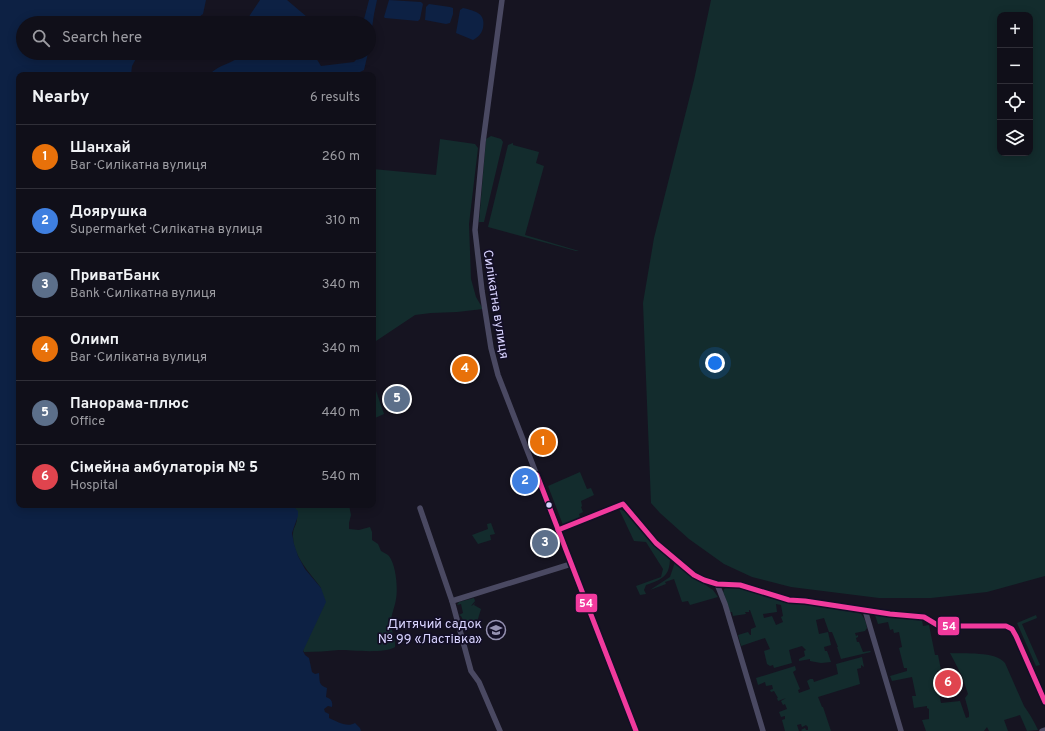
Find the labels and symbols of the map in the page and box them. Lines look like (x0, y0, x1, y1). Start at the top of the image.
street label: Силікатна вулиця (479, 249, 512, 360)
your location (705, 353, 725, 373)
pin: 4 (452, 354, 478, 384)
pin: 5 (384, 384, 410, 414)
pin: 1 (530, 427, 556, 457)
pin: 2 (512, 466, 538, 496)
unlabelled marker (544, 500, 554, 510)
pin: 3 (532, 528, 558, 558)
line badge: 54 (575, 593, 598, 613)
text: 54 (579, 597, 593, 611)
line badge: 54 (937, 616, 960, 636)
place label: Дитячий садок № 99 «Ластівка» (378, 617, 482, 648)
school or university icon: Дитячий садок № 99 «Ластівка» (485, 619, 507, 641)
text: 54 (942, 620, 956, 634)
pin: 6 (935, 668, 961, 698)

